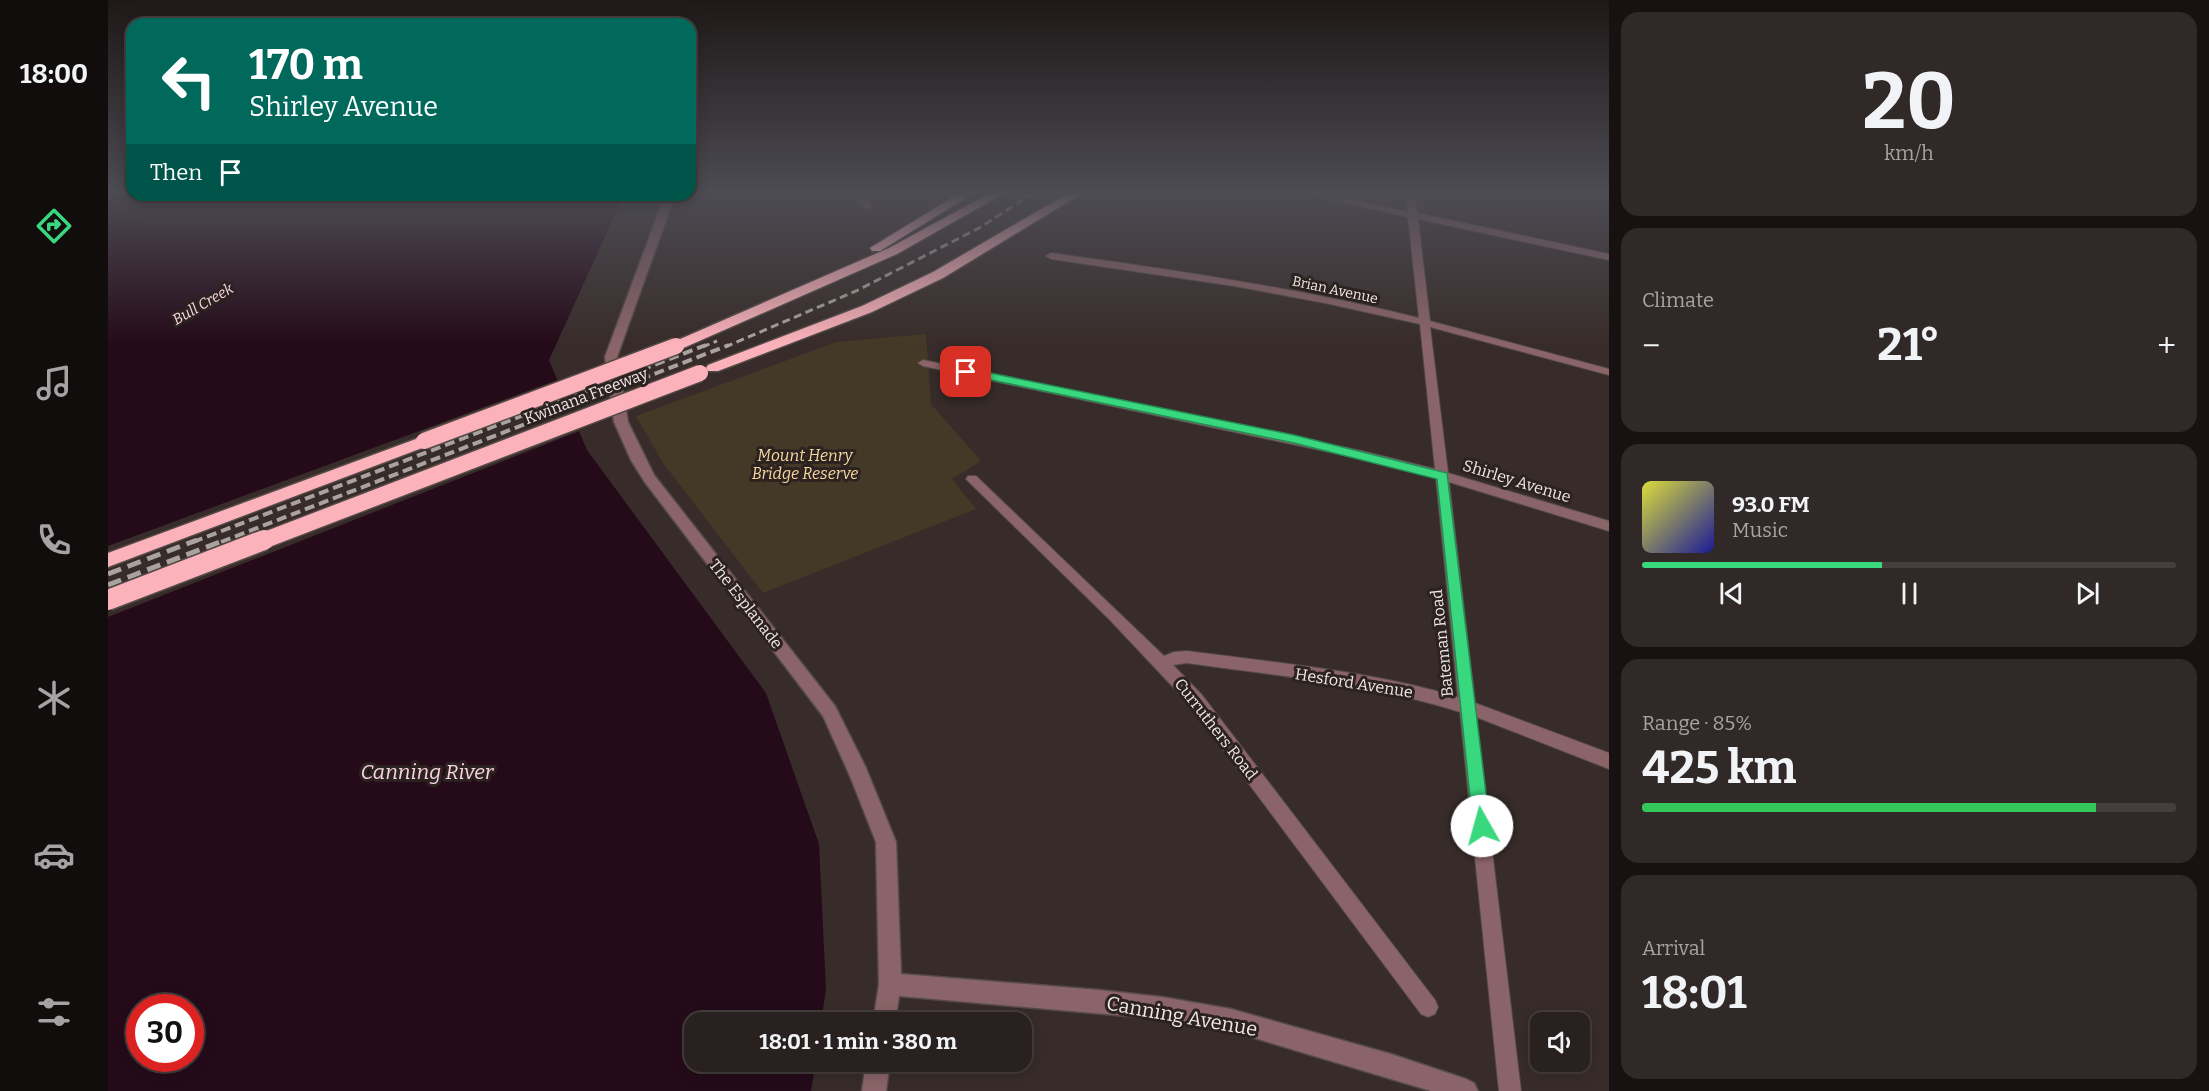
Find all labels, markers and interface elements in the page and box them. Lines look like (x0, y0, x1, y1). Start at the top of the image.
text: 170 m (249, 40, 363, 90)
icon: left (150, 42, 228, 120)
text: 20 (1862, 55, 1956, 149)
text: 18:00 (20, 58, 88, 90)
text: Shirley Avenue (249, 91, 438, 123)
text: km/h (1884, 141, 1934, 165)
icon: arrive (214, 156, 247, 189)
text: Then (150, 159, 202, 186)
icon: directions (33, 205, 75, 247)
street label: Brian Avenue (1291, 273, 1379, 307)
water label: Bull Creek (169, 279, 237, 329)
text: Climate (1642, 288, 1714, 312)
text: 21° (1877, 318, 1940, 372)
text: − (1642, 326, 1660, 366)
text: + (2157, 326, 2176, 366)
pin (940, 346, 991, 397)
icon: arrive (949, 355, 982, 388)
icon: music (33, 362, 75, 404)
street label: Kwinana Freeway (521, 363, 651, 428)
park label: Mount Henry Bridge Reserve (752, 446, 858, 483)
street label: Shirley Avenue (1461, 456, 1573, 506)
text: 93.0 FM (1732, 491, 1810, 518)
text: Music (1732, 518, 1788, 542)
icon: phone (33, 519, 75, 561)
street label: The Esplanade (705, 556, 787, 652)
icon: previous (1715, 577, 1748, 610)
icon: pause (1893, 577, 1926, 610)
icon: next (2071, 577, 2104, 610)
street label: Bateman Road (1427, 588, 1457, 698)
street label: Hesford Avenue (1294, 664, 1414, 702)
street label: Curruthers Road (1171, 675, 1262, 784)
icon: climate (33, 677, 75, 719)
text: Range · 85% (1642, 711, 1752, 735)
text: 425 km (1642, 741, 1797, 795)
water label: Canning River (361, 759, 495, 785)
position arrow (1450, 794, 1514, 858)
icon: car (33, 834, 75, 876)
text: Arrival (1642, 936, 1705, 960)
text: 18:01 (1642, 966, 1747, 1020)
icon: filters (33, 991, 75, 1033)
street label: Canning Avenue (1105, 991, 1259, 1041)
speed limit sign: 30 (126, 994, 204, 1072)
map controls (1530, 1012, 1590, 1072)
button: sound (1530, 1012, 1590, 1072)
text: 18:01 · 1 min · 380 m (759, 1028, 957, 1055)

